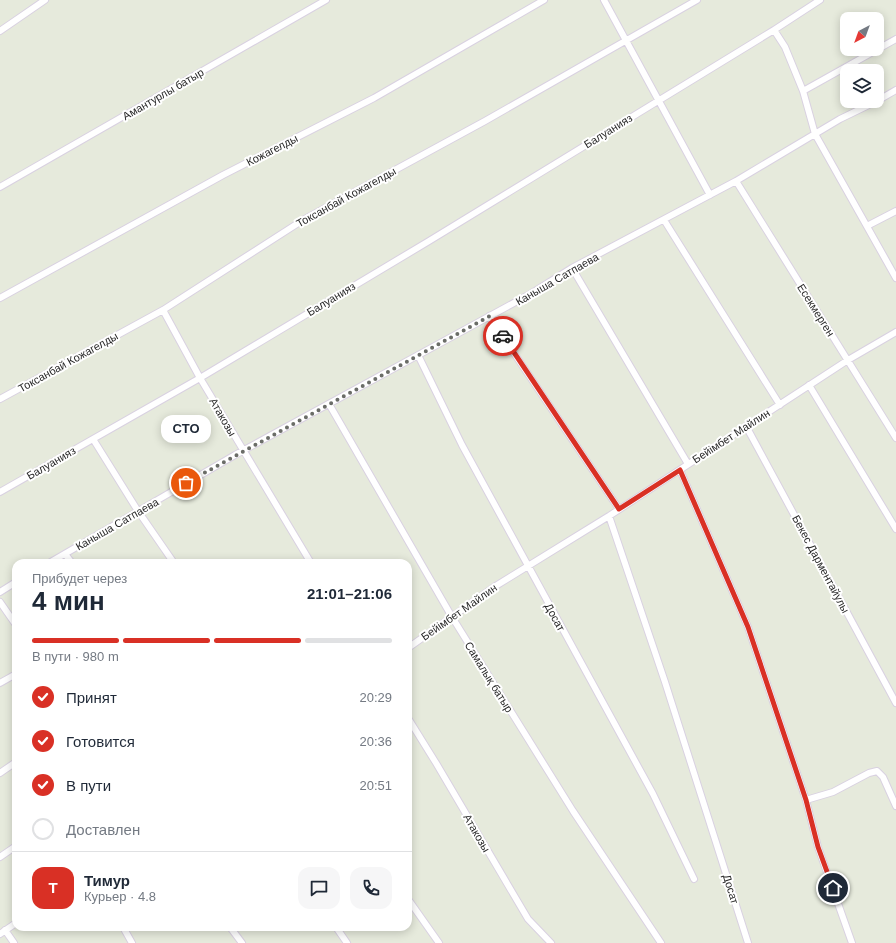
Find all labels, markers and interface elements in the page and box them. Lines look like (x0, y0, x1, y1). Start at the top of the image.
north arrow (840, 12, 884, 56)
map controls (840, 12, 884, 108)
button: layers (840, 64, 884, 108)
street label: Амантурлы батыр (120, 66, 206, 122)
street label: Балуанияз (582, 111, 634, 151)
street label: Кожагелды (244, 132, 300, 168)
street label: Токсанбай Кожагелды (294, 165, 398, 229)
street label: Каныша Сатпаева (513, 250, 601, 308)
street label: Балуанияз (305, 280, 357, 318)
street label: Eсекмерген (795, 282, 837, 338)
courier (483, 316, 523, 356)
icon: car (492, 325, 514, 347)
street label: Токсанбай Кожагелды (16, 330, 120, 394)
street label: Атакозы (207, 396, 239, 438)
street label: Бейімбет Майлин (690, 407, 772, 465)
callout: CTO (161, 415, 211, 443)
text: CTO (172, 421, 200, 436)
street label: Балуанияз (24, 444, 78, 482)
pin (169, 466, 203, 500)
icon: bag (175, 472, 197, 494)
street label: Каныша Сатпаева (73, 495, 161, 553)
street label: Бекес Дарментайулы (790, 513, 852, 615)
text: Прибудет через (32, 571, 127, 586)
street label: Бейімбет Майлин (419, 581, 499, 643)
text: 21:01–21:06 (307, 585, 392, 602)
text: 4 мин (32, 586, 105, 616)
street label: Досат (542, 601, 568, 633)
street label: Самалық батыр (462, 639, 516, 715)
text: В пути · 980 m (32, 649, 119, 664)
icon: check (32, 686, 54, 708)
text: Принят (66, 689, 117, 706)
text: 20:29 (359, 690, 392, 705)
icon: check (32, 730, 54, 752)
text: Готовится (66, 733, 135, 750)
text: 20:36 (359, 734, 392, 749)
icon: check (32, 774, 54, 796)
text: В пути (66, 777, 111, 794)
text: 20:51 (359, 778, 392, 793)
street label: Атакозы (461, 812, 493, 854)
text: Доставлен (66, 821, 140, 838)
button: chat (298, 867, 340, 909)
button: phone (350, 867, 392, 909)
pin (816, 871, 850, 905)
text: Тимур (84, 872, 130, 889)
street label: Досат (721, 873, 741, 905)
icon: home (822, 877, 844, 899)
text: Т (48, 879, 58, 896)
text: Курьер · 4.8 (84, 889, 156, 904)

